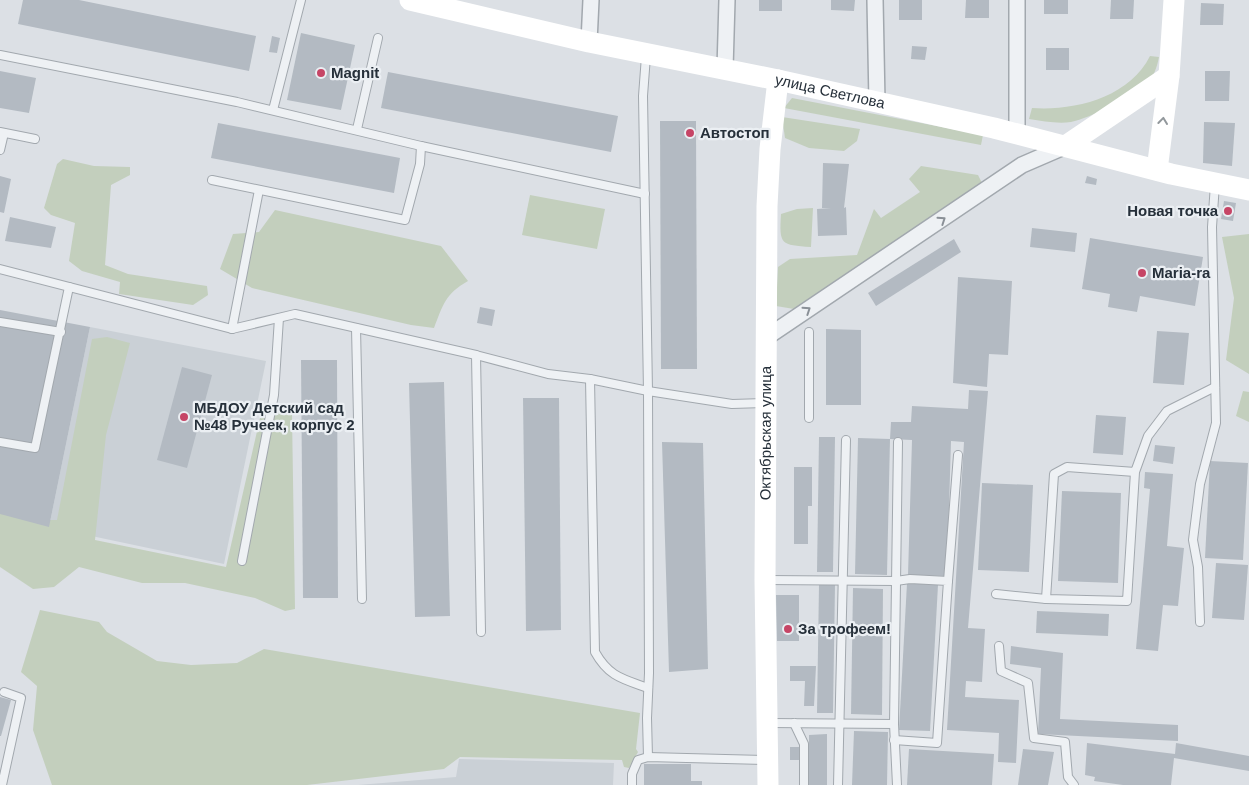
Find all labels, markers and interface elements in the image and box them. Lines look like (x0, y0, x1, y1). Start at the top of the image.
place label: Magnit (331, 64, 379, 81)
marker: Magnit (315, 67, 327, 79)
street label: улица Светлова (774, 71, 887, 112)
one-way arrow (1157, 117, 1168, 125)
place label: Автостоп (700, 124, 770, 141)
marker: Автостоп (684, 127, 696, 139)
place label: Новая точка (1127, 202, 1219, 219)
marker: Новая точка (1222, 205, 1234, 217)
one-way arrow (936, 217, 946, 226)
place label: Maria-ra (1152, 264, 1211, 281)
marker: Maria-ra (1136, 267, 1148, 279)
one-way arrow (801, 307, 811, 316)
street label: Октябрьская улица (756, 365, 774, 500)
place label: МБДОУ Детский сад №48 Ручеек, корпус 2 (194, 399, 355, 433)
marker: МБДОУ Детский сад №48 Ручеек, корпус 2 (178, 411, 190, 423)
place label: За трофеем! (798, 620, 891, 637)
marker: За трофеем! (782, 623, 794, 635)

